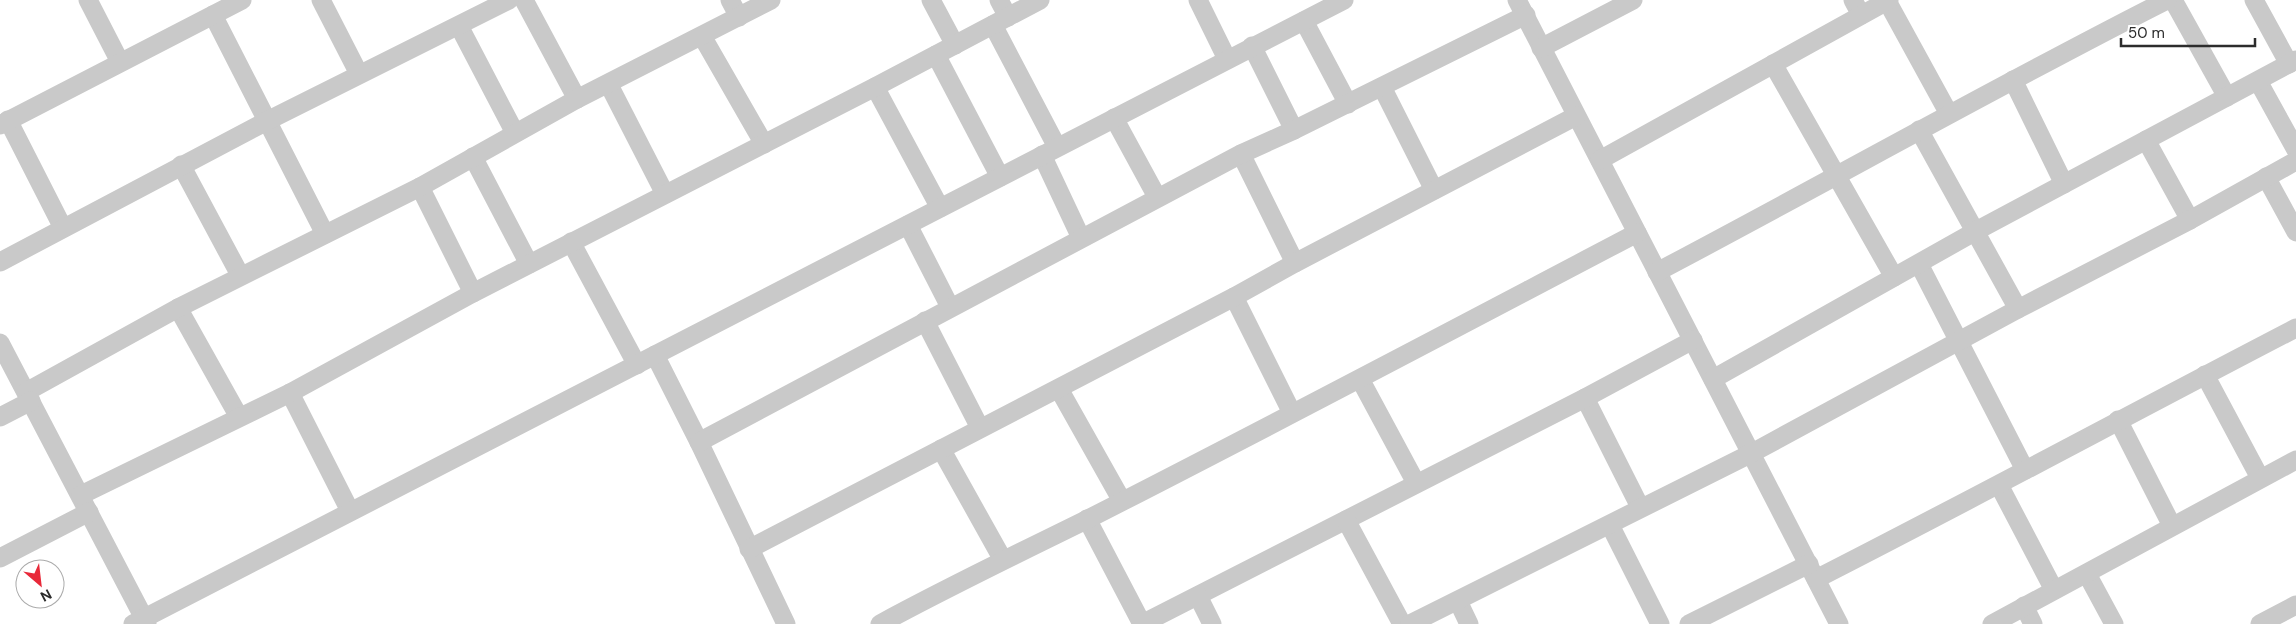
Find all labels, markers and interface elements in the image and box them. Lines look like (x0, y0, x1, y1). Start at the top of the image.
scale bar (2121, 15, 2255, 47)
text: 50 m (2128, 23, 2165, 43)
north arrow (15, 559, 65, 609)
text: N (37, 585, 55, 606)

